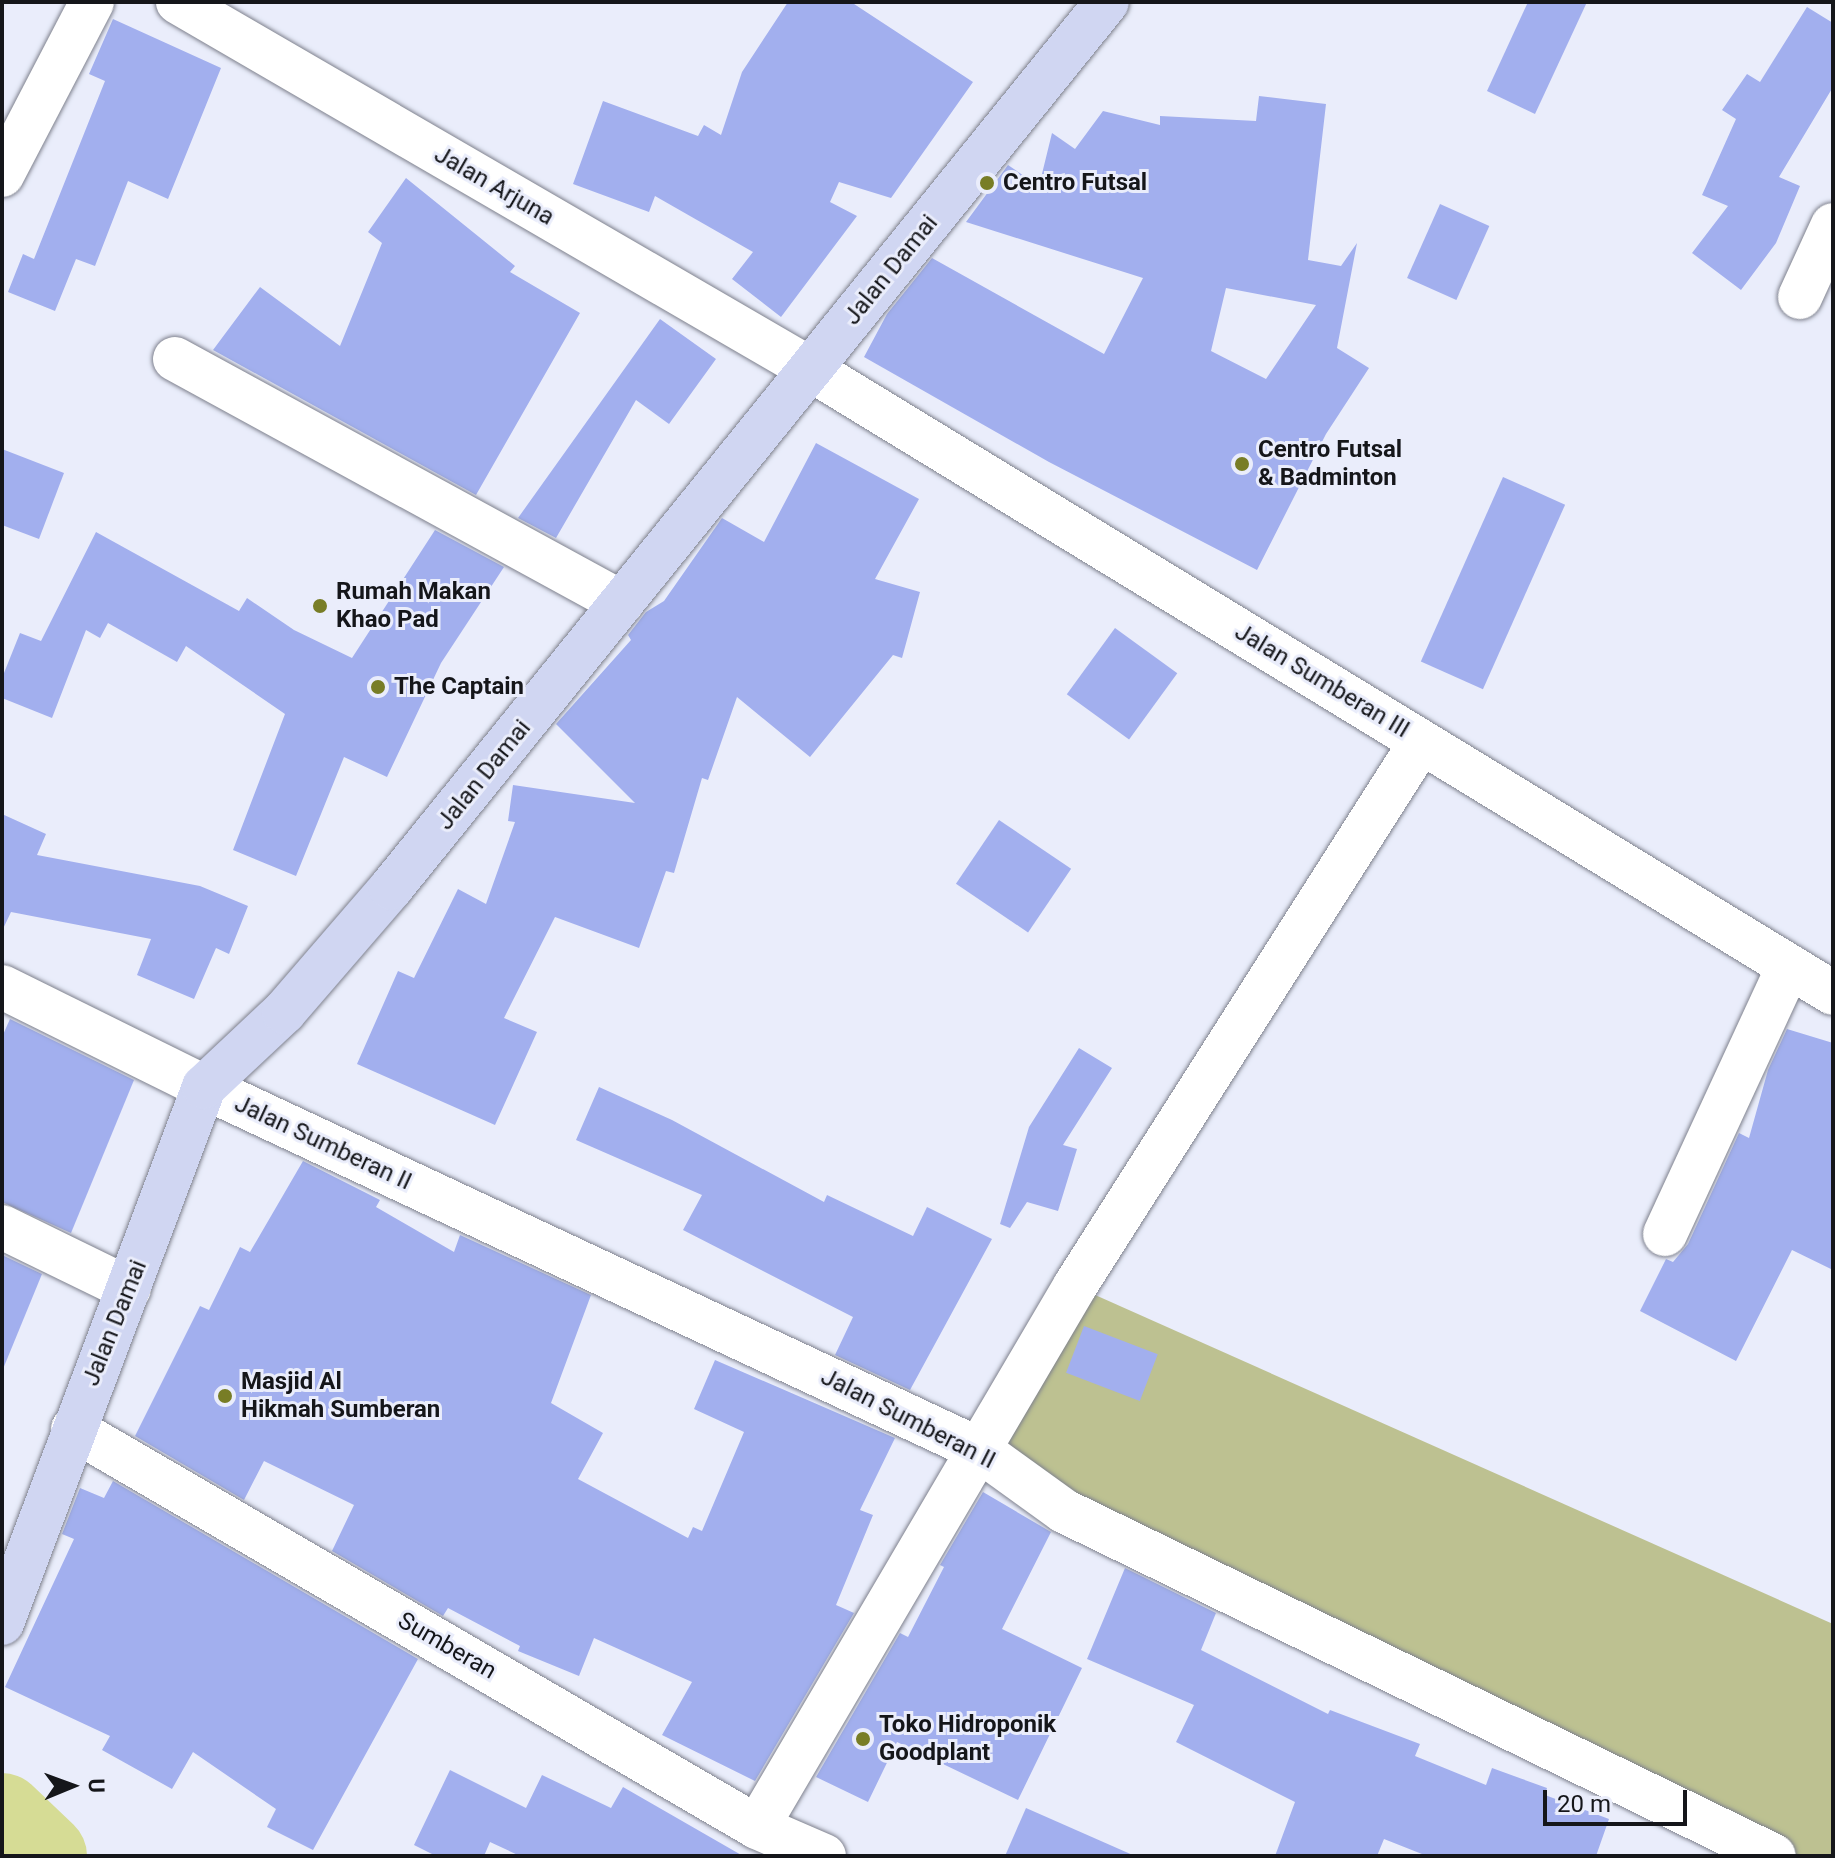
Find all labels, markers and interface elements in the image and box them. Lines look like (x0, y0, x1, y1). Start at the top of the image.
street label: Jalan Arjuna (429, 140, 559, 232)
place label: Centro Futsal (1003, 169, 1147, 197)
marker: Centro Futsal (978, 174, 996, 192)
street label: Jalan Damai (838, 209, 944, 331)
place label: Centro Futsal & Badminton (1258, 436, 1402, 492)
marker: Centro Futsal & Badminton (1233, 455, 1251, 473)
place label: Rumah Makan Khao Pad (336, 578, 491, 634)
marker: Rumah Makan Khao Pad (311, 597, 329, 615)
street label: Jalan Sumberan III (1229, 618, 1415, 744)
place label: The Captain (394, 673, 524, 701)
marker: The Captain (369, 678, 387, 696)
street label: Jalan Damai (431, 714, 537, 836)
street label: Jalan Sumberan II (230, 1089, 416, 1197)
street label: Jalan Damai (77, 1256, 153, 1390)
street label: Jalan Sumberan II (816, 1363, 1000, 1475)
place label: Masjid Al Hikmah Sumberan (241, 1368, 440, 1424)
marker: Masjid Al Hikmah Sumberan (216, 1387, 234, 1405)
street label: Sumberan (393, 1606, 501, 1686)
place label: Toko Hidroponik Goodplant (879, 1711, 1056, 1767)
marker: Toko Hidroponik Goodplant (854, 1730, 872, 1748)
north arrow (32, 1746, 112, 1826)
scale bar (1547, 1774, 1691, 1824)
text: U (84, 1778, 109, 1793)
text: 20 m (1557, 1790, 1611, 1818)

